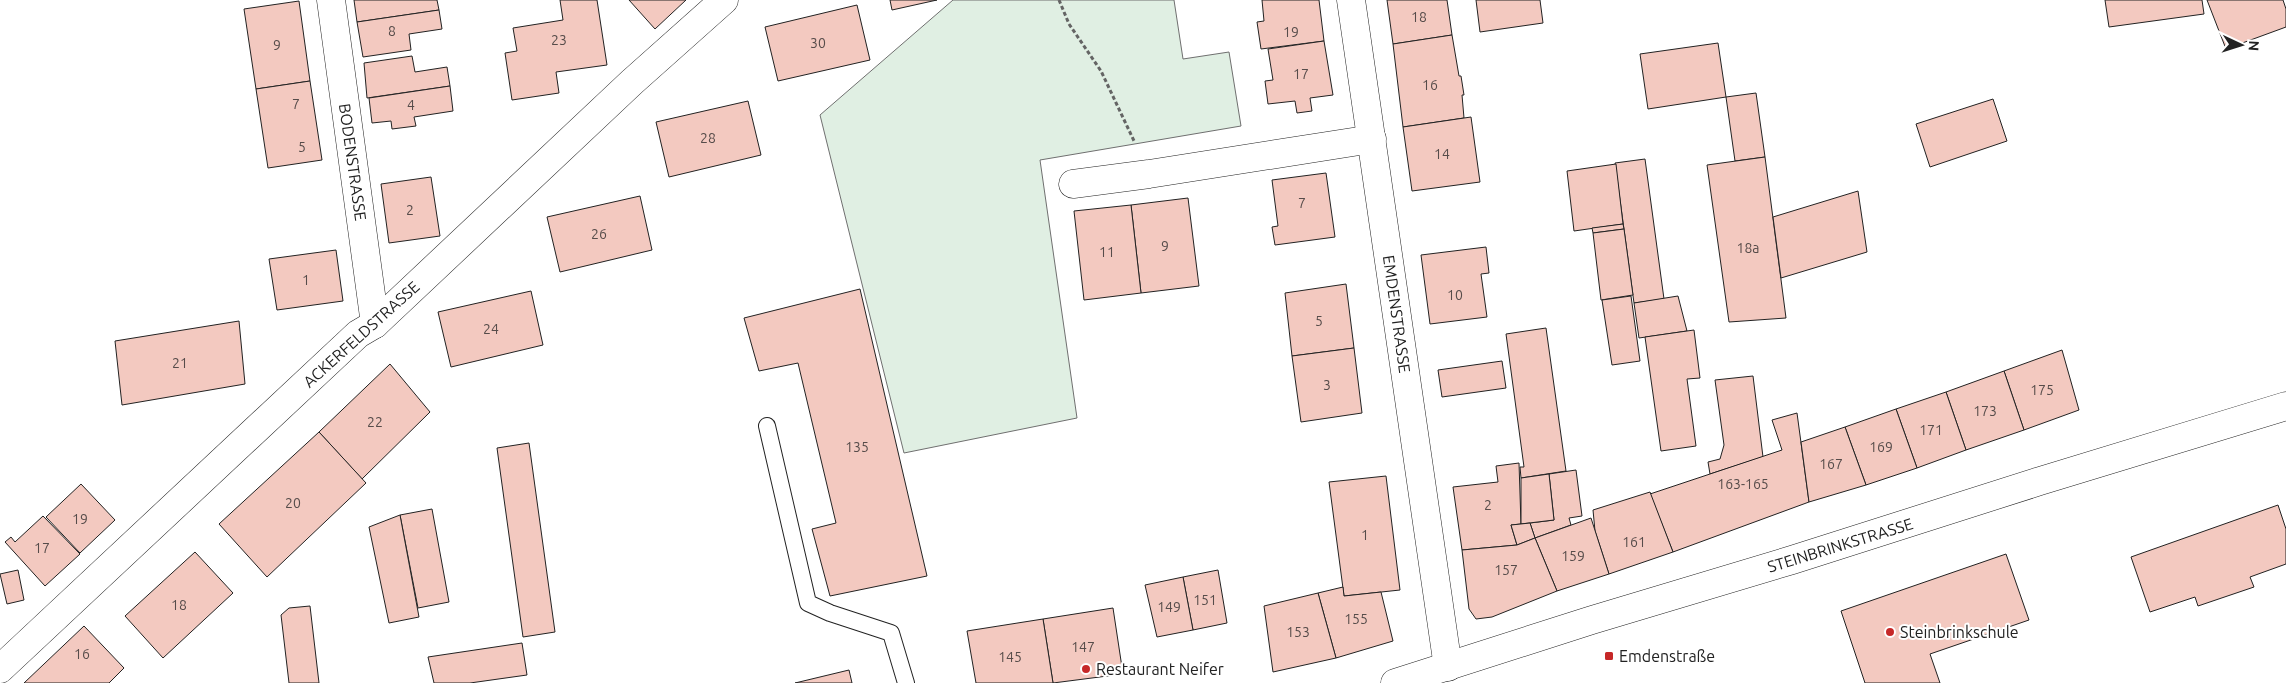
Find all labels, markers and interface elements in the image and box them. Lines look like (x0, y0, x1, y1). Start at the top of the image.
house number: 18 (1411, 9, 1427, 25)
north arrow (2216, 20, 2266, 70)
house number: 8 (388, 23, 396, 39)
house number: 19 (1283, 24, 1299, 40)
house number: 23 (551, 32, 567, 48)
house number: 30 (810, 35, 826, 51)
house number: 9 (273, 37, 281, 53)
text: N (2246, 40, 2262, 52)
house number: 17 (1293, 66, 1309, 82)
house number: 16 (1422, 77, 1438, 93)
house number: 7 (292, 96, 300, 112)
house number: 4 (407, 97, 415, 113)
street label: BODENSTRASSE (336, 102, 370, 222)
house number: 28 (700, 130, 716, 146)
house number: 5 (298, 139, 306, 155)
house number: 14 (1434, 146, 1450, 162)
house number: 7 (1298, 195, 1306, 211)
house number: 2 (406, 202, 414, 218)
house number: 26 (591, 226, 607, 242)
house number: 9 (1161, 238, 1169, 254)
house number: 18a (1737, 240, 1760, 256)
house number: 11 (1099, 244, 1115, 260)
street label: EMDENSTRASSE (1380, 254, 1414, 374)
house number: 1 (302, 272, 310, 288)
street label: ACKERFELDSTRASSE (299, 277, 423, 391)
house number: 10 (1447, 287, 1463, 303)
house number: 5 (1315, 313, 1323, 329)
house number: 24 (483, 321, 499, 337)
house number: 21 (172, 355, 188, 371)
house number: 3 (1323, 377, 1331, 393)
house number: 175 (2030, 382, 2054, 398)
house number: 173 (1973, 403, 1997, 419)
house number: 22 (367, 414, 383, 430)
house number: 171 (1919, 422, 1943, 438)
house number: 135 (845, 439, 869, 455)
house number: 169 (1869, 439, 1893, 455)
house number: 167 (1819, 456, 1843, 472)
house number: 163-165 (1717, 476, 1769, 492)
house number: 20 (285, 495, 301, 511)
house number: 2 (1484, 497, 1492, 513)
house number: 19 (72, 511, 88, 527)
street label: STEINBRINKSTRASSE (1765, 514, 1915, 576)
house number: 1 (1361, 527, 1369, 543)
house number: 161 (1622, 534, 1646, 550)
house number: 17 (34, 540, 50, 556)
house number: 159 (1561, 548, 1585, 564)
house number: 157 (1494, 562, 1518, 578)
house number: 151 (1193, 592, 1217, 608)
house number: 18 (171, 597, 187, 613)
house number: 149 (1157, 599, 1181, 615)
house number: 155 (1344, 611, 1368, 627)
place label: Steinbrinkschule (1900, 623, 2019, 641)
house number: 153 (1286, 624, 1310, 640)
marker: Steinbrinkschule (1884, 626, 1896, 638)
house number: 147 (1071, 639, 1095, 655)
house number: 16 (74, 646, 90, 662)
place label: Emdenstraße (1619, 647, 1715, 665)
house number: 145 (998, 649, 1022, 665)
marker: Emdenstraße (1603, 650, 1615, 662)
place label: Restaurant Neifer (1096, 660, 1224, 678)
marker: Restaurant Neifer (1080, 663, 1092, 675)

